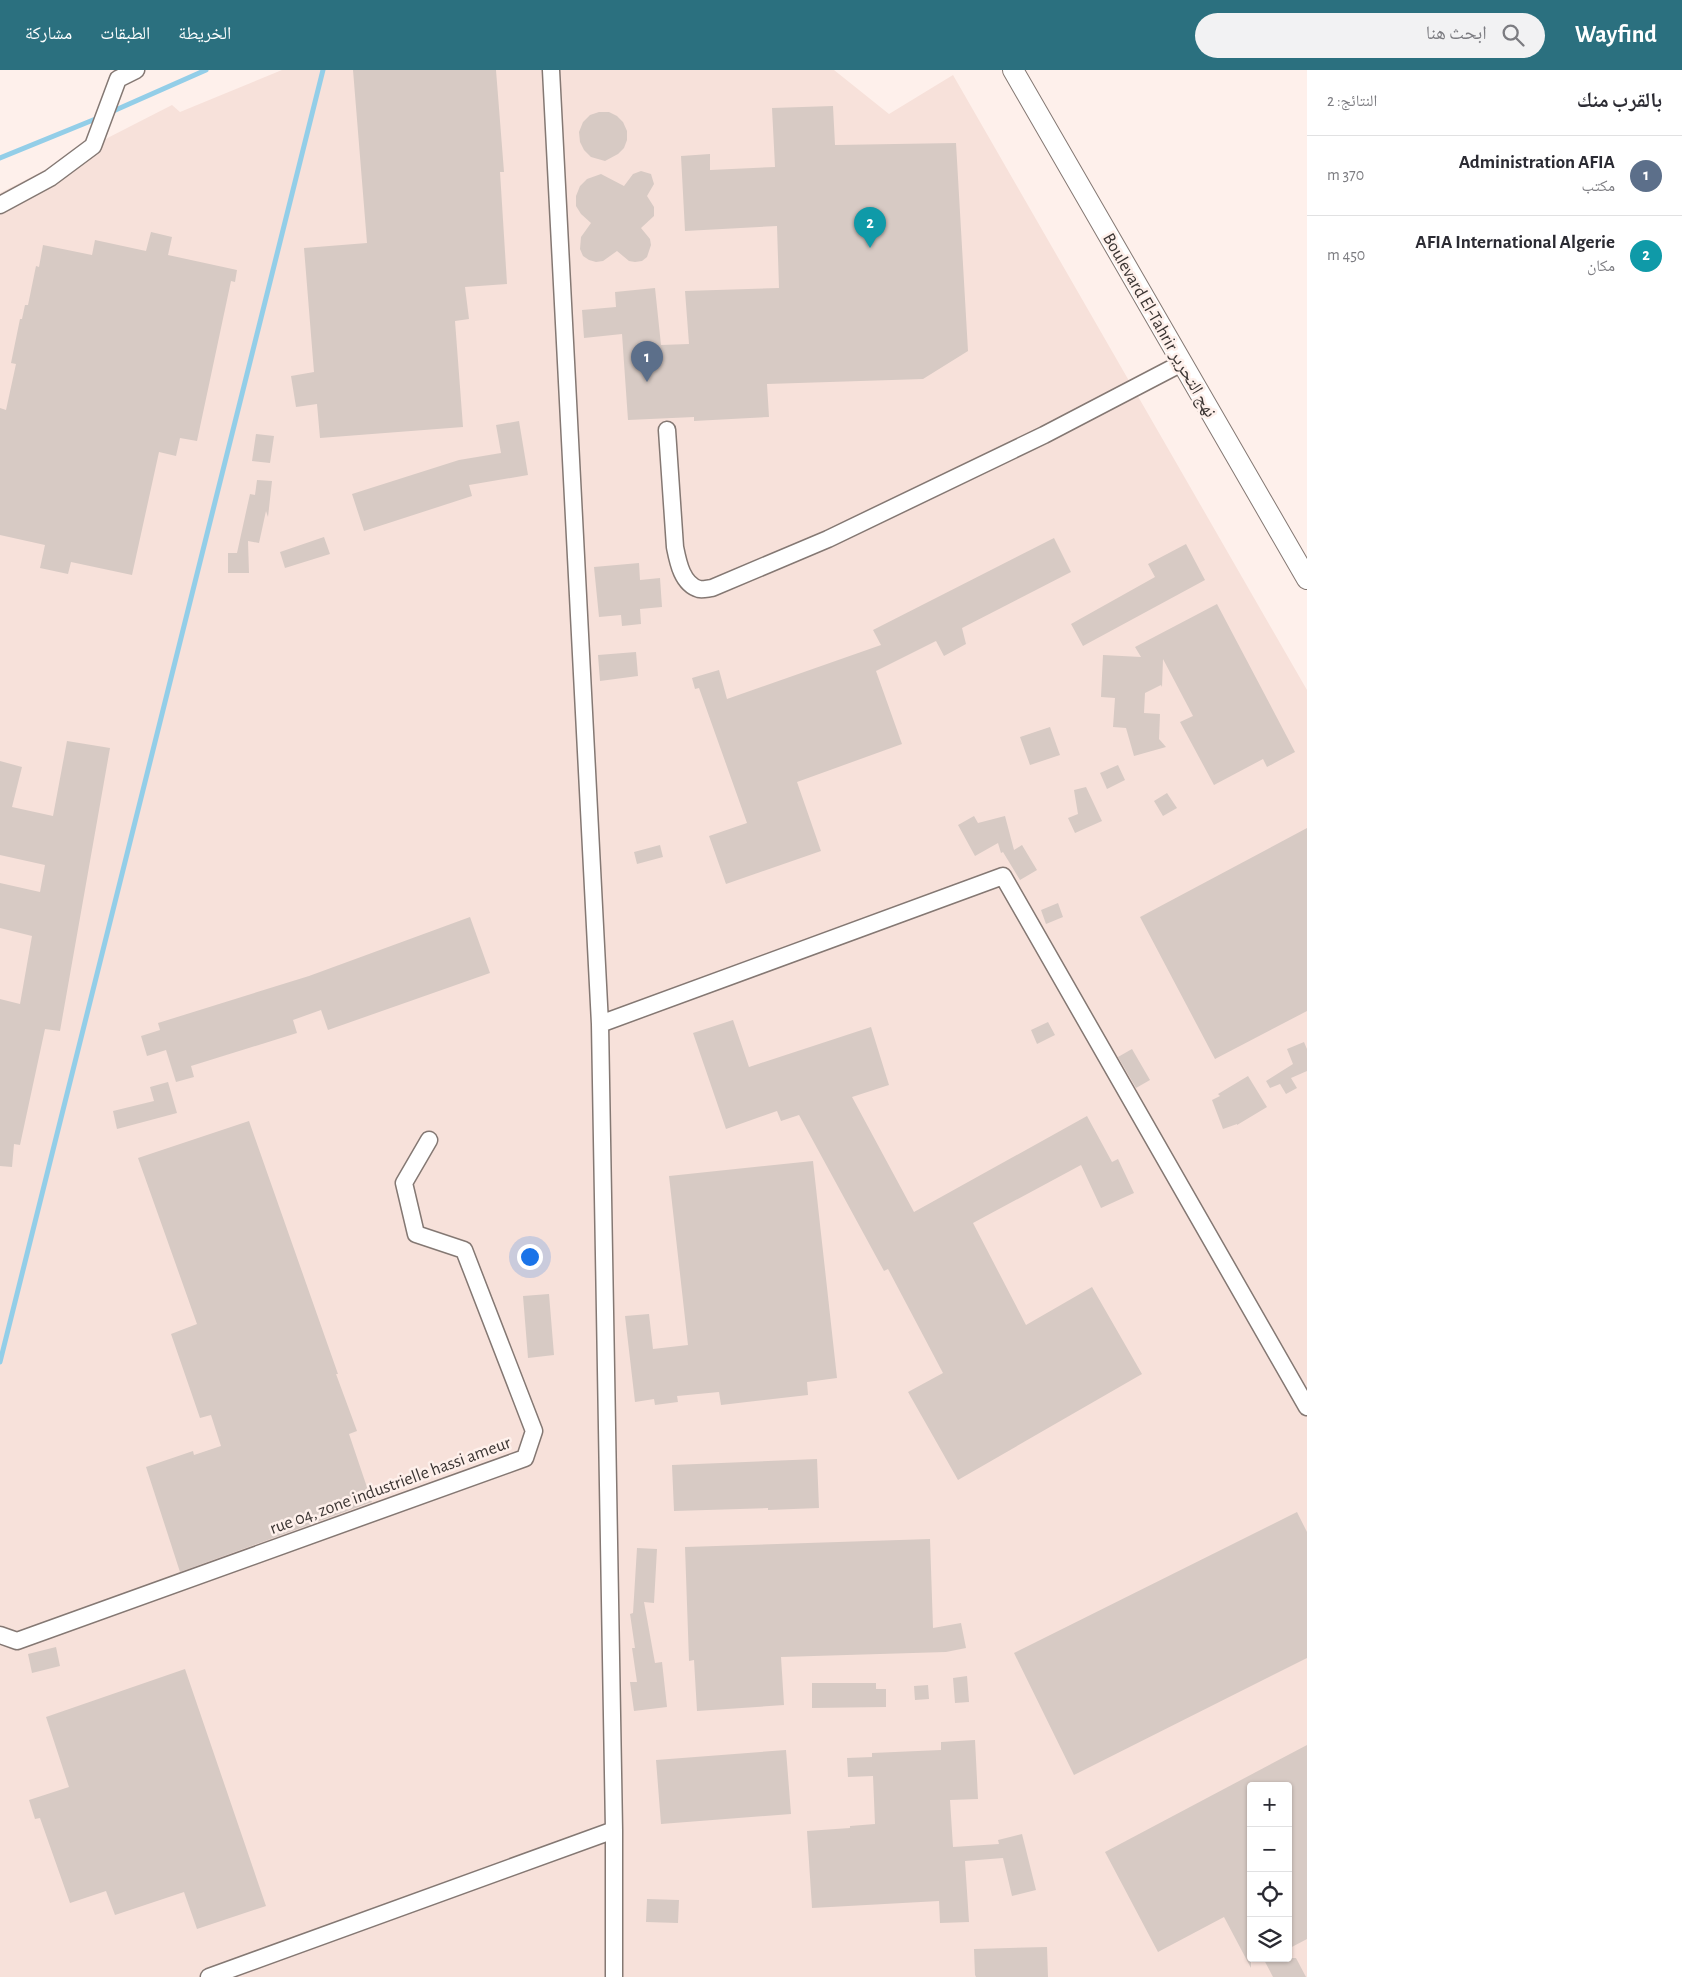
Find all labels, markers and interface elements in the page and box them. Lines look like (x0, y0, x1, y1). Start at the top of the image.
search box (1195, 13, 1545, 58)
icon: search (1499, 21, 1527, 49)
text: Wayfind (1575, 23, 1657, 47)
text: ابحث هنا (1426, 24, 1487, 43)
text: مشاركة (25, 25, 72, 43)
text: الطبقات (100, 25, 150, 43)
text: الخريطة (178, 25, 231, 43)
text: بالقرب منك (1577, 90, 1662, 111)
text: النتائج: 2 (1327, 93, 1377, 109)
text: Administration AFIA (1459, 153, 1615, 172)
text: 370 m (1327, 167, 1364, 183)
text: 1 (1643, 167, 1649, 183)
text: مكتب (1582, 178, 1615, 194)
pin: 2 (854, 207, 886, 248)
street label: Boulevard El-Tahrir نهج التحرير (1097, 230, 1219, 422)
text: AFIA International Algerie (1415, 233, 1615, 252)
text: 450 m (1327, 247, 1365, 263)
text: 2 (1642, 247, 1650, 263)
text: مكان (1587, 258, 1615, 274)
pin: 1 (631, 341, 663, 382)
your location (517, 1244, 543, 1270)
street label: rue 04, zone industrielle hassi ameur (267, 1434, 513, 1538)
map controls (1247, 1782, 1292, 1962)
button: + (1247, 1782, 1292, 1827)
button: − (1247, 1827, 1292, 1872)
button: locate (1247, 1872, 1292, 1917)
button: layers (1247, 1917, 1292, 1962)

